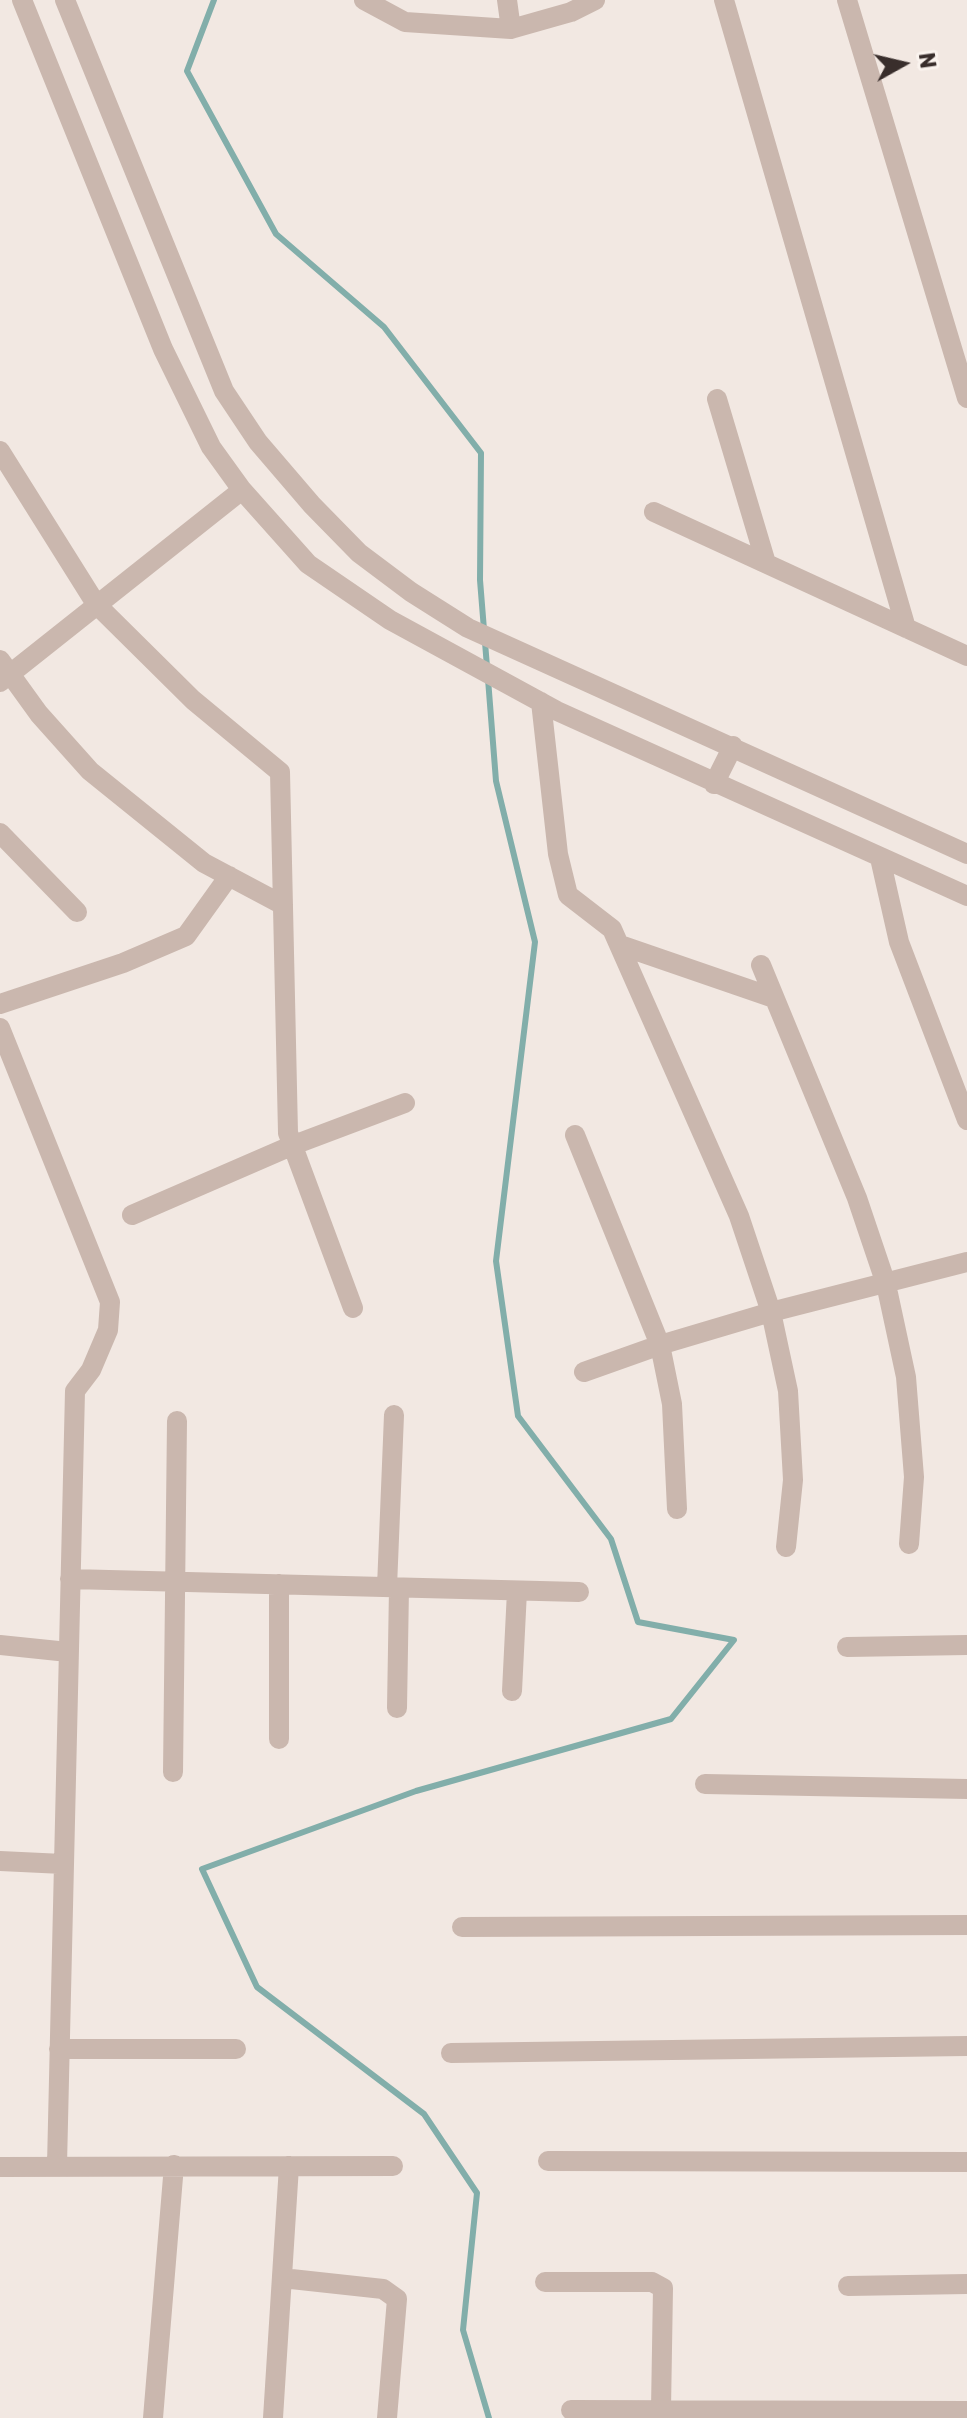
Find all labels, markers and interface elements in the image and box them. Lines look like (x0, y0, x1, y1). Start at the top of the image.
north arrow (863, 24, 943, 104)
text: N (913, 51, 942, 70)

